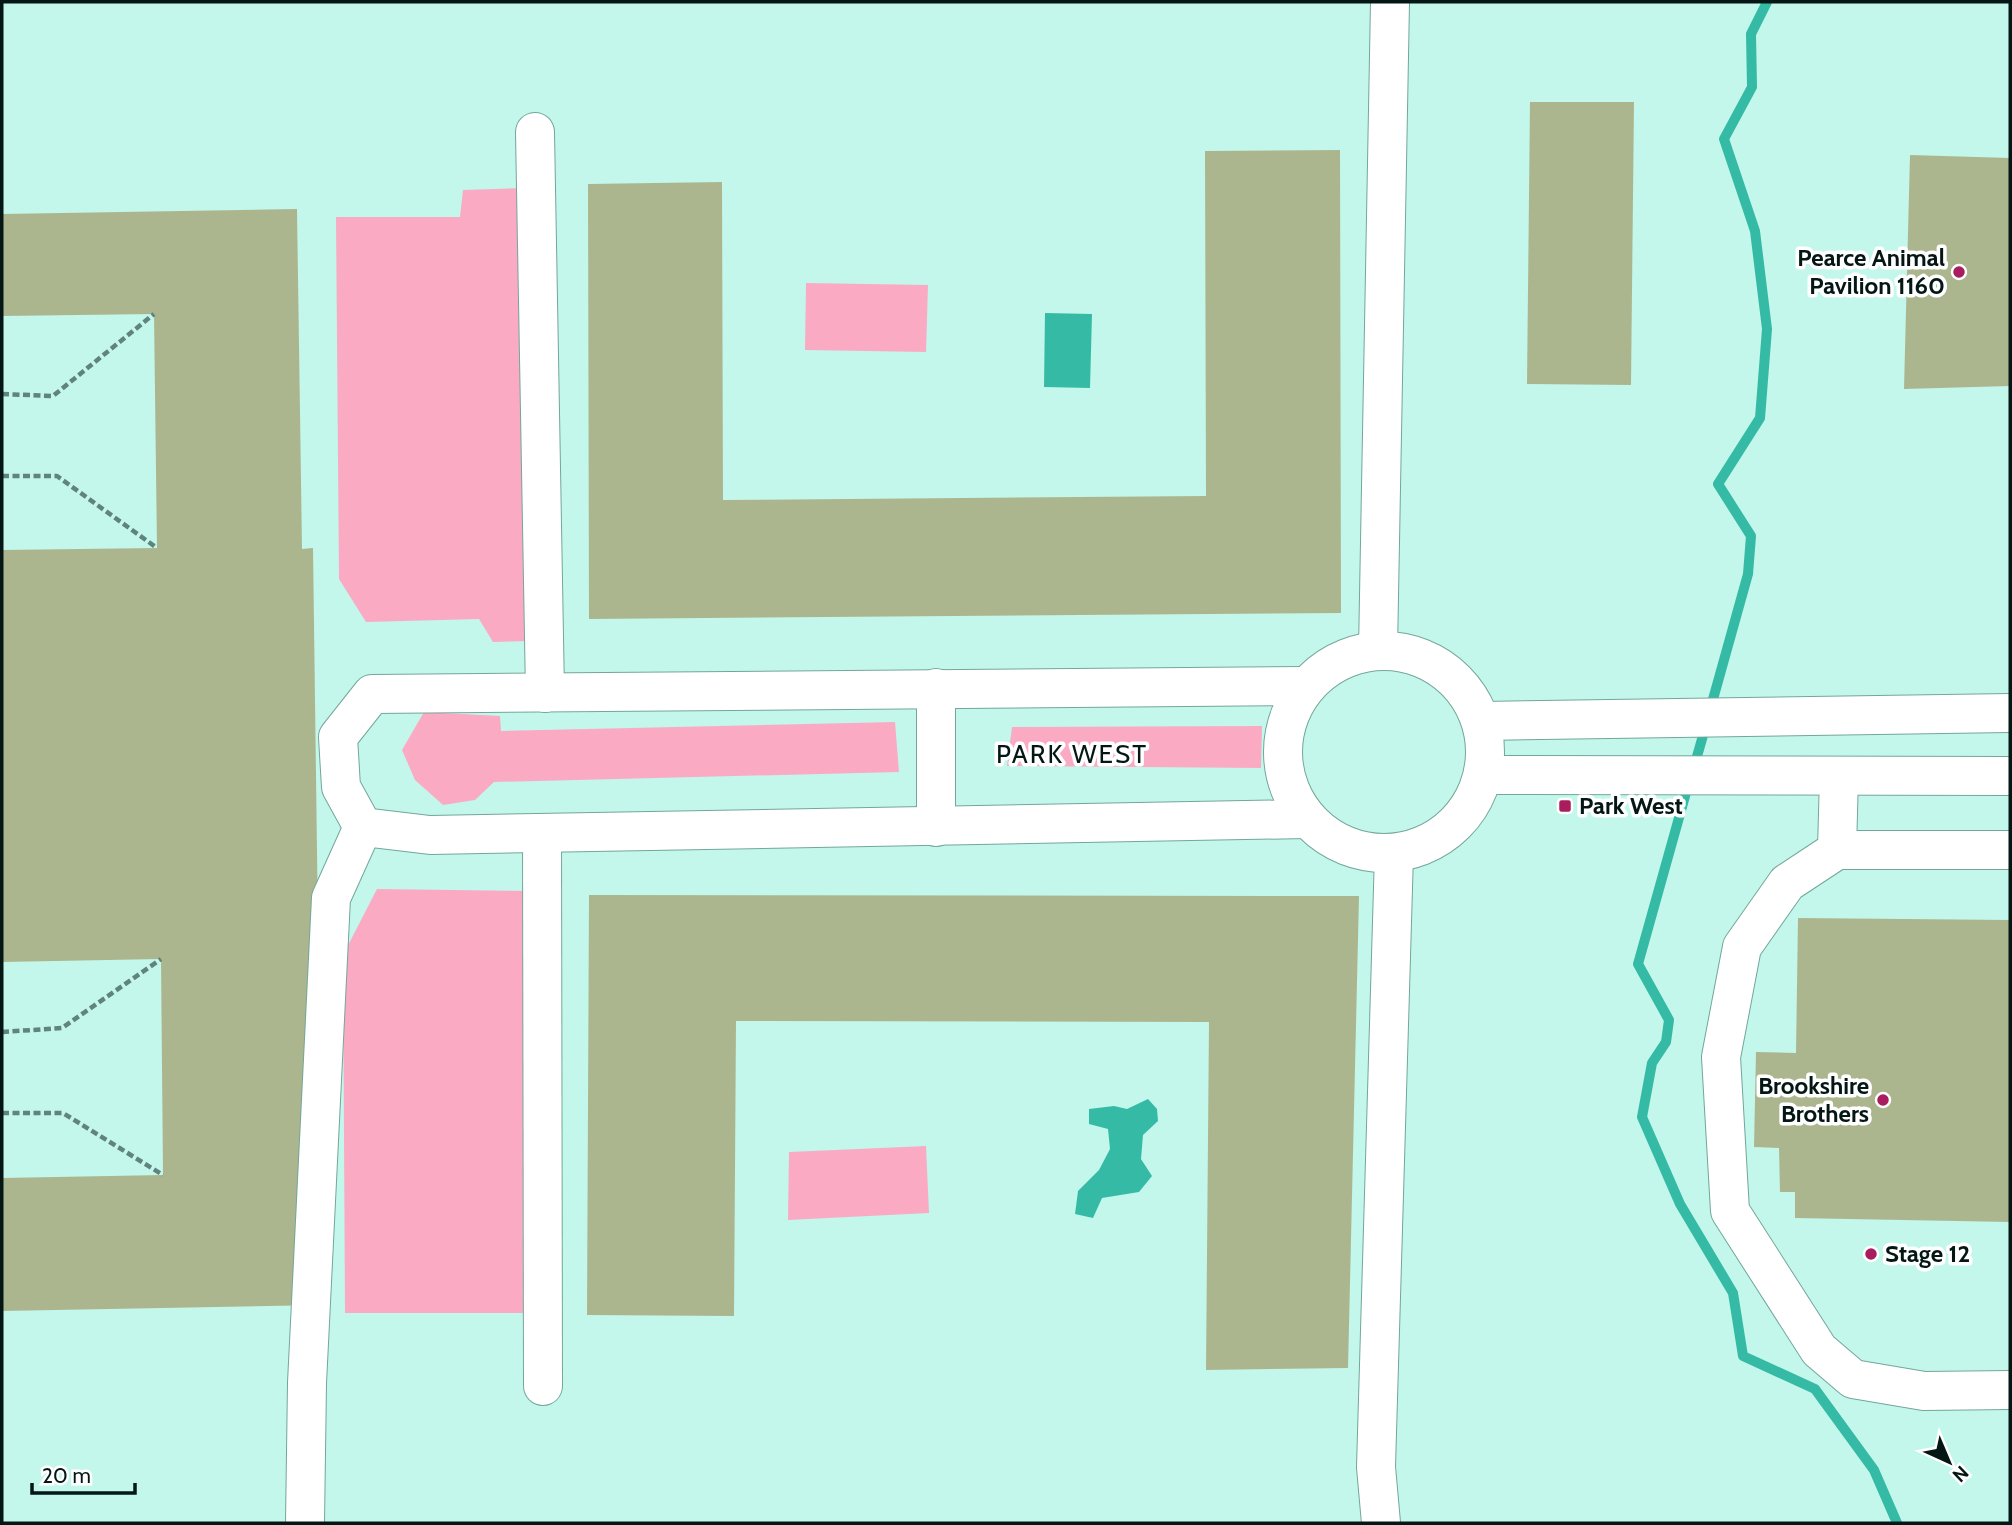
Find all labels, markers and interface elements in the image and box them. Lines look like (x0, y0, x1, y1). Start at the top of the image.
place label: Pearce Animal Pavilion 1160 (1797, 243, 1945, 300)
marker: Pearce Animal Pavilion 1160 (1951, 264, 1967, 280)
district label: PARK WEST (996, 738, 1148, 770)
place label: Park West (1579, 791, 1683, 820)
marker: Park West (1557, 798, 1573, 814)
place label: Brookshire Brothers (1758, 1071, 1869, 1128)
marker: Brookshire Brothers (1875, 1092, 1891, 1108)
place label: Stage 12 (1885, 1239, 1970, 1268)
marker: Stage 12 (1863, 1246, 1879, 1262)
north arrow (1914, 1427, 1984, 1497)
scale bar (32, 1452, 135, 1496)
text: N (1948, 1461, 1973, 1487)
text: 20 m (42, 1463, 91, 1488)

